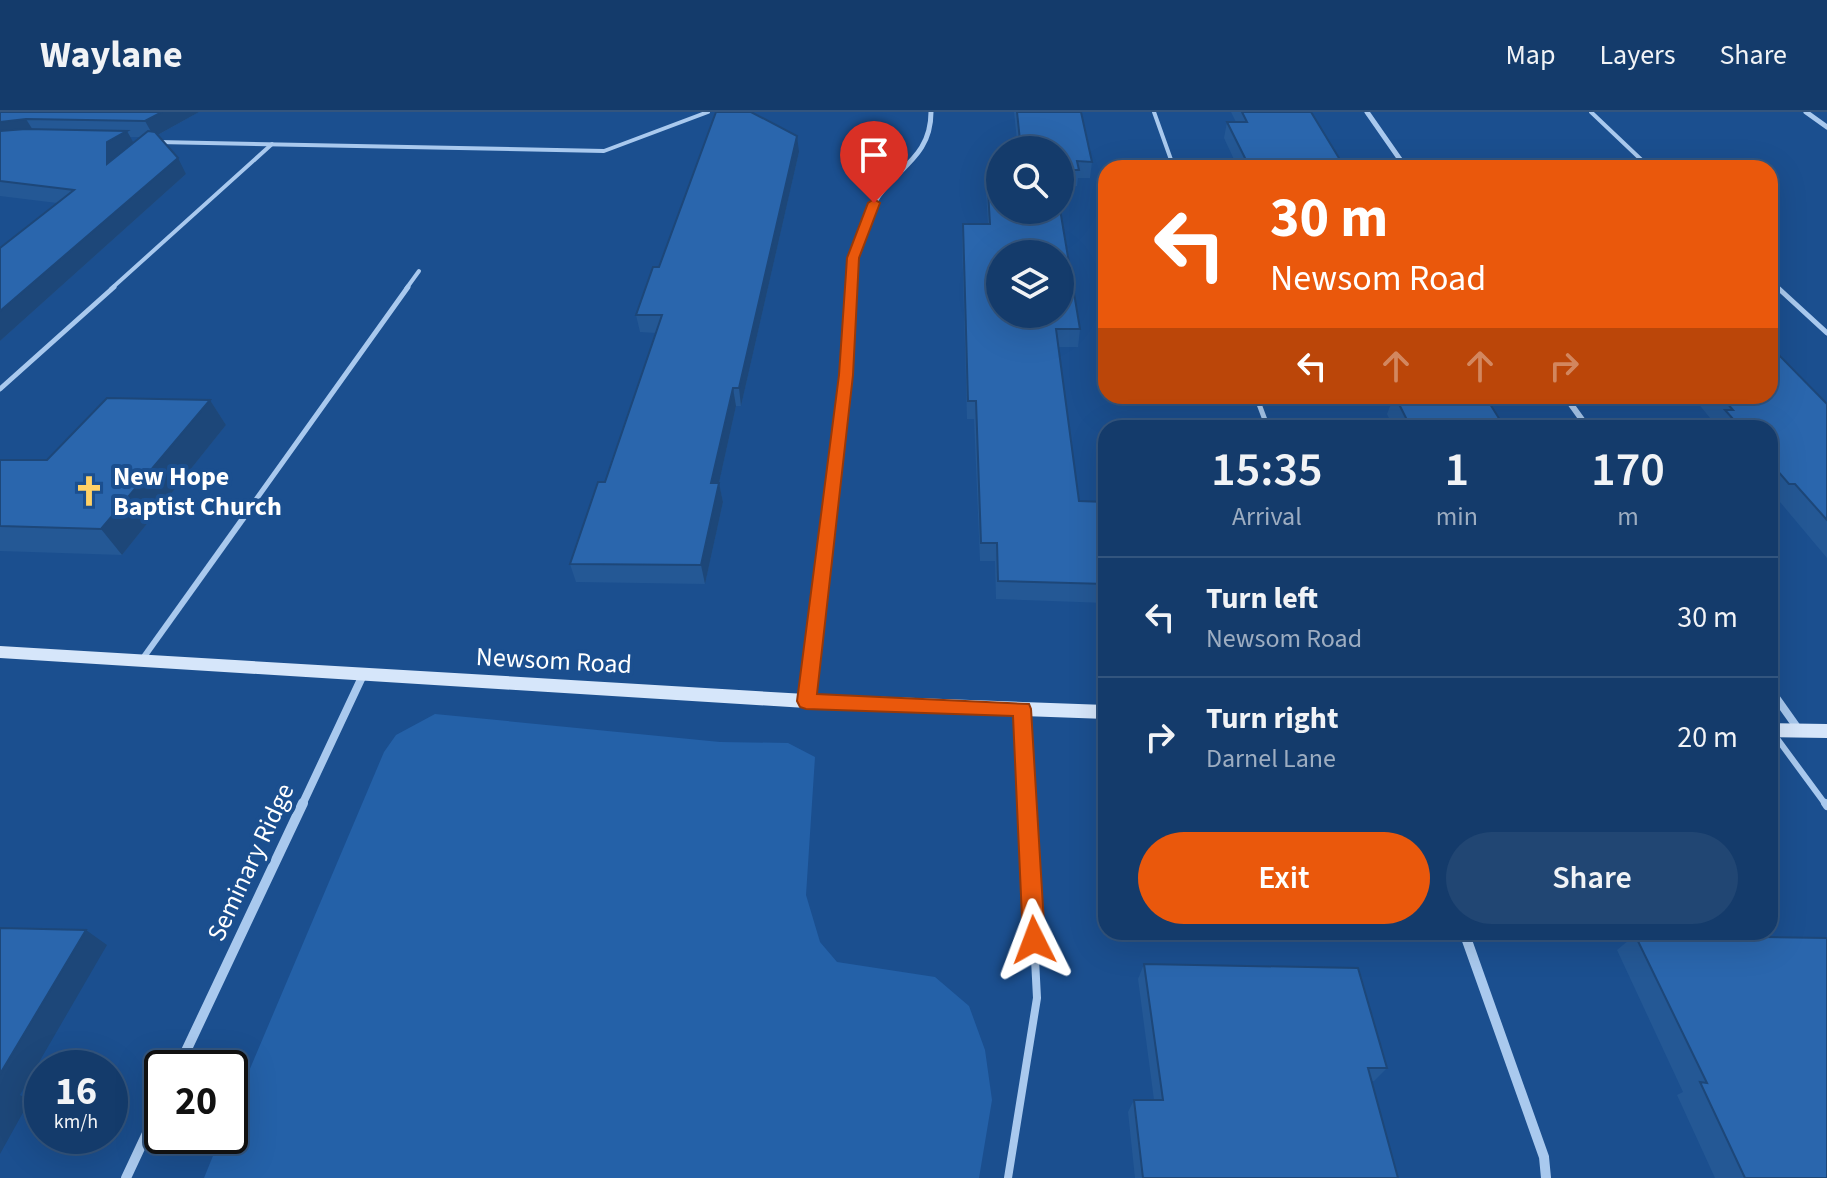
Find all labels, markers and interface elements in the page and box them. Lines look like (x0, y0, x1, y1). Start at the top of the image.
text: Waylane (40, 28, 183, 82)
text: Map (1505, 35, 1555, 75)
text: Layers (1599, 35, 1675, 75)
text: Share (1719, 35, 1787, 75)
pin (840, 121, 908, 203)
icon: arrive (852, 133, 896, 177)
map controls (986, 136, 1074, 328)
button: search (986, 136, 1074, 224)
text: 30 m (1270, 179, 1388, 258)
icon: left (1138, 192, 1242, 296)
button: layers (986, 240, 1074, 328)
text: Newsom Road (1270, 253, 1486, 304)
icon: left (1290, 344, 1334, 388)
icon: ahead (1374, 344, 1418, 388)
icon: ahead (1458, 344, 1502, 388)
icon: right (1542, 344, 1586, 388)
text: 15:35 (1211, 436, 1323, 504)
text: 1 (1445, 436, 1469, 504)
text: 170 (1591, 436, 1665, 504)
place label: New Hope Baptist Church (113, 458, 282, 525)
church icon: New Hope Baptist Church (72, 474, 106, 508)
text: Arrival (1232, 498, 1302, 535)
text: min (1436, 498, 1478, 535)
text: m (1617, 498, 1639, 535)
text: Turn left (1206, 577, 1318, 620)
icon: left (1138, 595, 1182, 639)
text: 30 m (1677, 596, 1738, 639)
text: Newsom Road (1206, 620, 1362, 657)
street label: Newsom Road (475, 638, 633, 683)
text: Turn right (1206, 697, 1338, 740)
icon: right (1138, 715, 1182, 759)
text: 20 m (1677, 716, 1738, 759)
text: Darnel Lane (1206, 740, 1336, 777)
street label: Seminary Ridge (198, 777, 303, 947)
button: Exit (1138, 832, 1430, 924)
button: Share (1446, 832, 1738, 924)
position arrow (992, 898, 1076, 982)
speed limit sign: 20 (144, 1050, 248, 1154)
text: 16 (55, 1063, 97, 1120)
text: km/h (54, 1108, 98, 1136)

